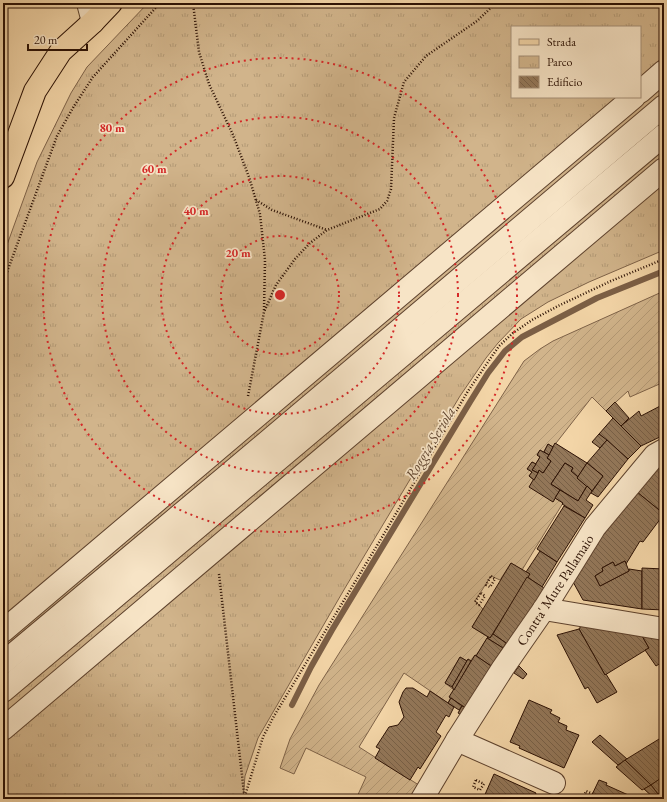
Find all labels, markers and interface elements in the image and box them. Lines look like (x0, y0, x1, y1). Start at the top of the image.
scale bar (28, 26, 87, 52)
legend (511, 26, 641, 98)
text: 20 m (34, 32, 58, 48)
text: Strada (547, 34, 576, 50)
text: Parco (547, 54, 572, 70)
text: Edificio (547, 74, 583, 90)
text: 80 m (99, 120, 125, 136)
text: 60 m (141, 161, 167, 177)
text: 40 m (183, 203, 209, 219)
text: 20 m (225, 245, 251, 261)
centre of rings (273, 288, 287, 302)
water label: Roggia Seriola (401, 403, 459, 483)
street label: Contra' Mure Pallamaio (512, 531, 598, 649)

